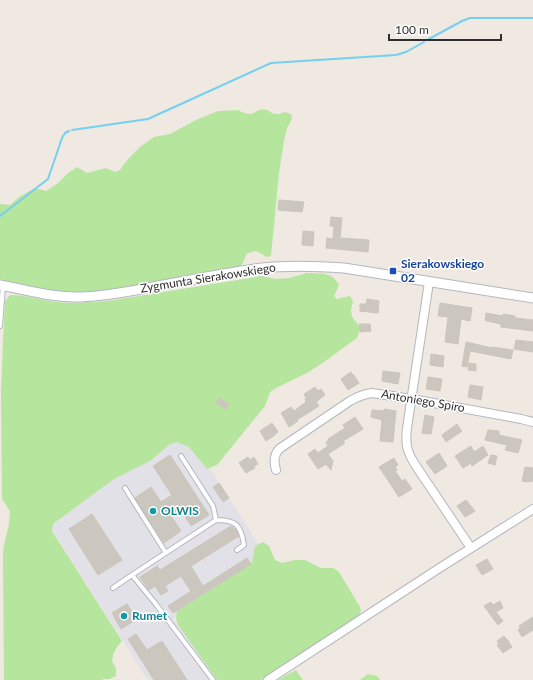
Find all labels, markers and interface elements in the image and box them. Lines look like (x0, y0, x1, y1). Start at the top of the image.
scale bar (389, 16, 501, 42)
text: 100 m (395, 22, 429, 37)
place label: Sierakowskiego 02 (401, 256, 484, 285)
street label: Zygmunta Sierakowskiego (139, 259, 277, 296)
marker: Sierakowskiego 02 (388, 266, 398, 276)
street label: Antoniego Spiro (380, 386, 466, 415)
place label: OLWIS (161, 503, 199, 518)
marker: OLWIS (148, 506, 158, 516)
place label: Rumet (132, 608, 168, 623)
marker: Rumet (119, 611, 129, 621)

